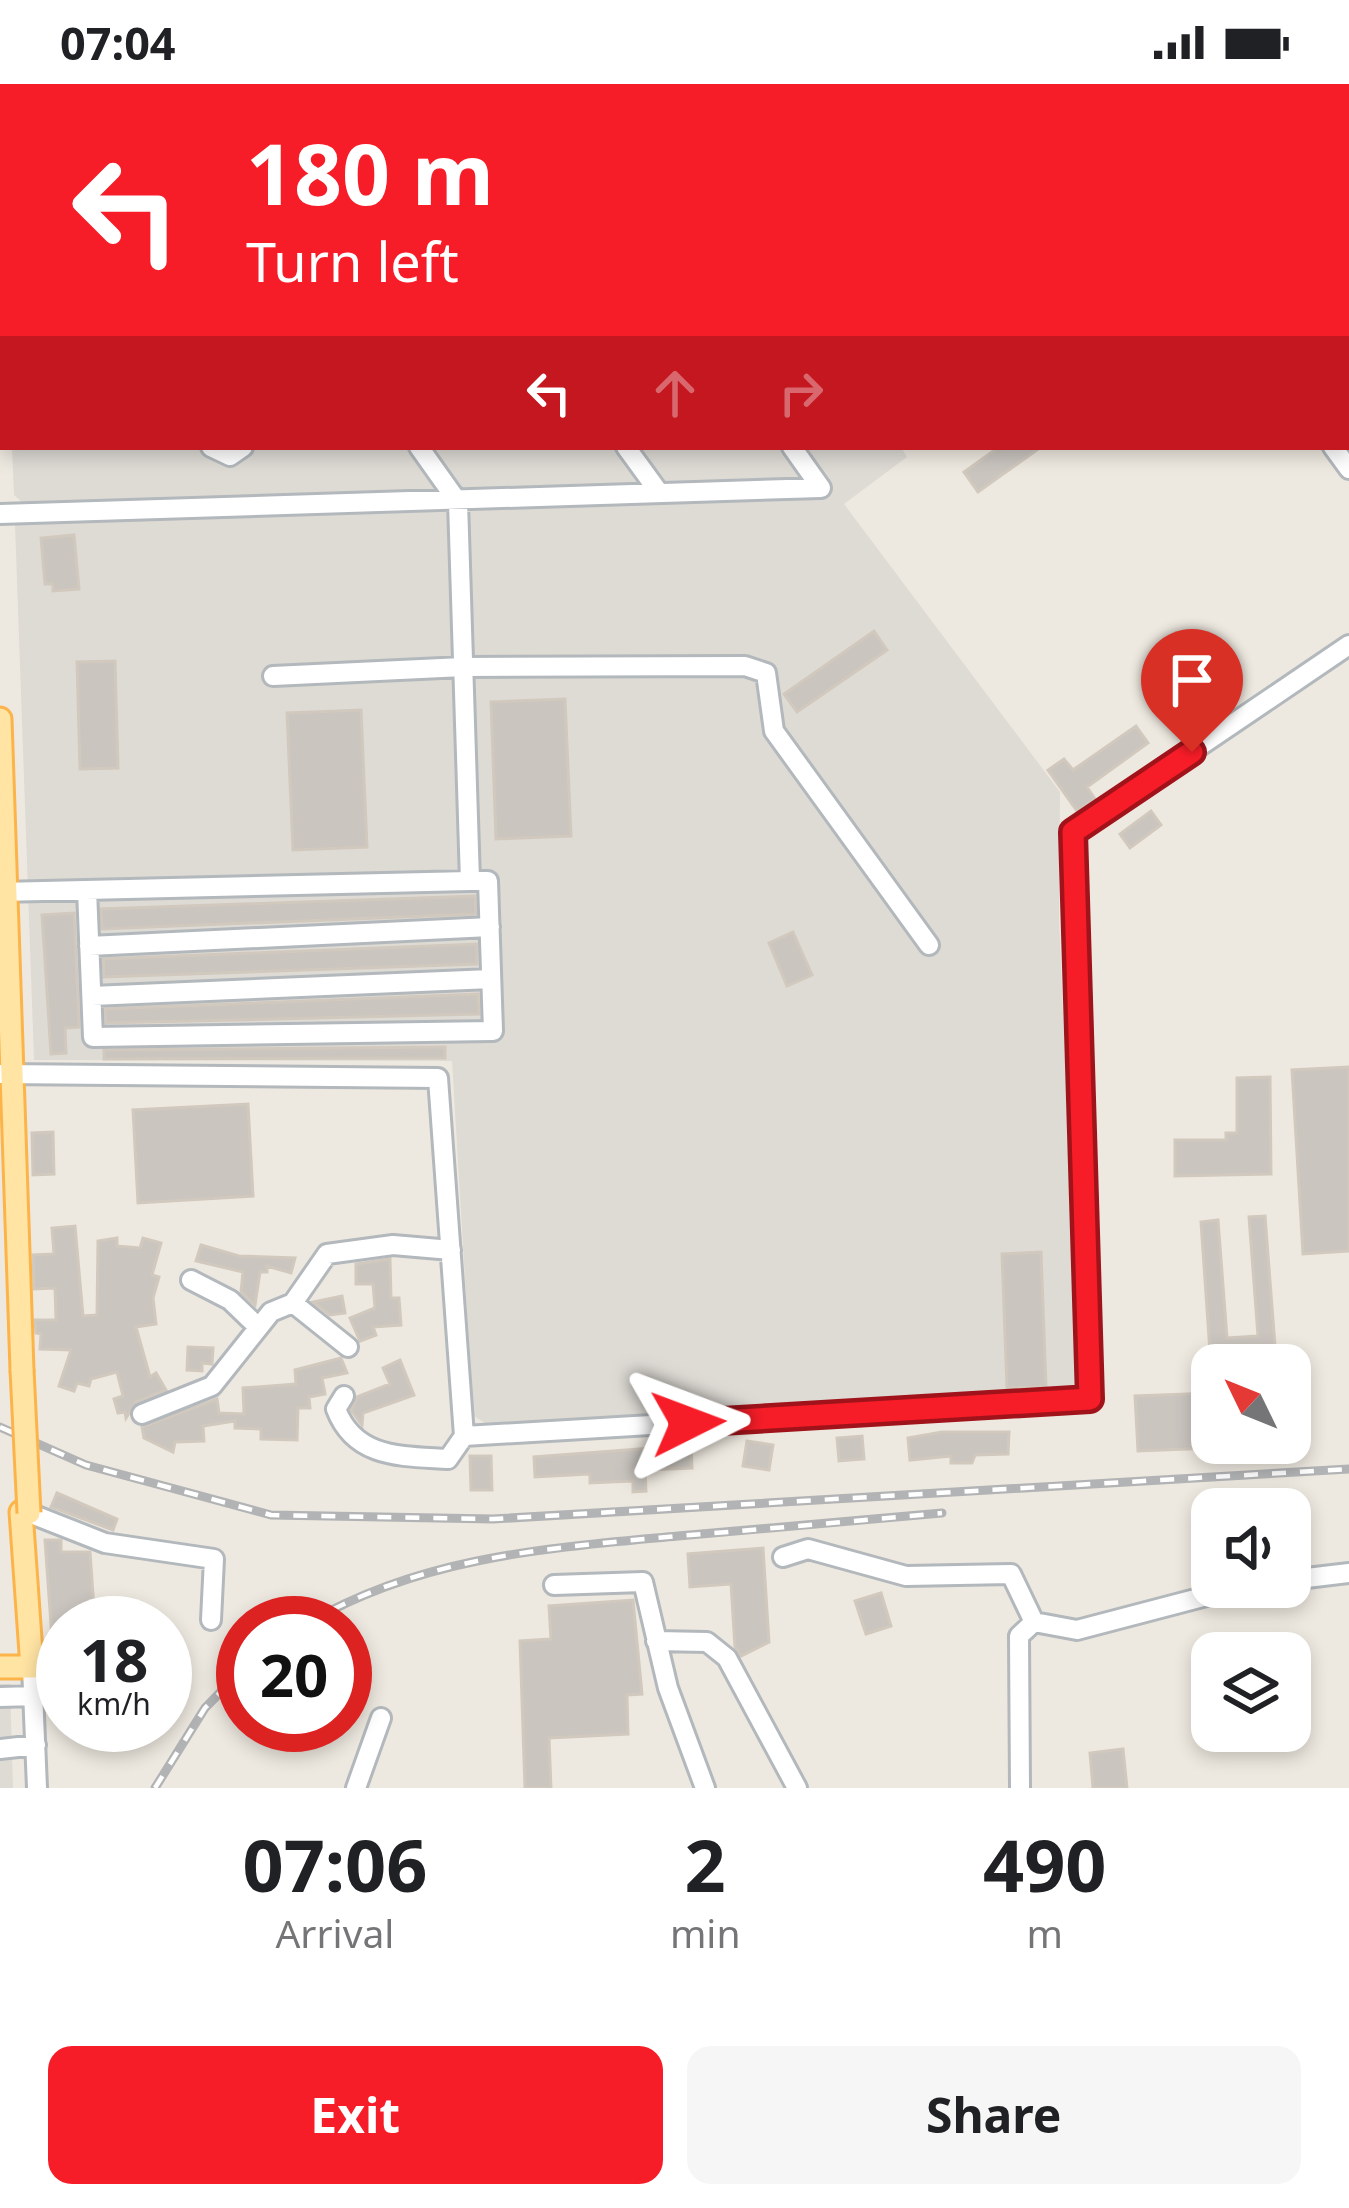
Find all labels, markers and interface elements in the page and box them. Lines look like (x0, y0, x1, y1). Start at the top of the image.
text: 07:04 (60, 12, 176, 73)
text: 180 m (246, 115, 494, 230)
icon: left (48, 132, 204, 288)
text: Turn left (246, 224, 459, 298)
icon: left (516, 360, 582, 426)
icon: ahead (642, 360, 708, 426)
icon: right (768, 360, 834, 426)
pin (1141, 629, 1243, 752)
icon: arrive (1159, 647, 1225, 713)
north arrow (1191, 1344, 1311, 1464)
map controls (1191, 1344, 1311, 1752)
position arrow (625, 1360, 751, 1486)
button: sound (1191, 1488, 1311, 1608)
speed limit sign: 20 (216, 1596, 372, 1752)
text: 18 (80, 1618, 148, 1700)
button: layers (1191, 1632, 1311, 1752)
text: km/h (77, 1683, 151, 1724)
text: 07:06 (242, 1815, 427, 1913)
text: 2 (685, 1815, 726, 1913)
text: 490 (983, 1815, 1107, 1913)
text: Arrival (275, 1906, 394, 1959)
text: min (670, 1906, 741, 1959)
text: m (1027, 1906, 1063, 1959)
button: Exit (48, 2046, 663, 2184)
button: Share (687, 2046, 1301, 2184)

